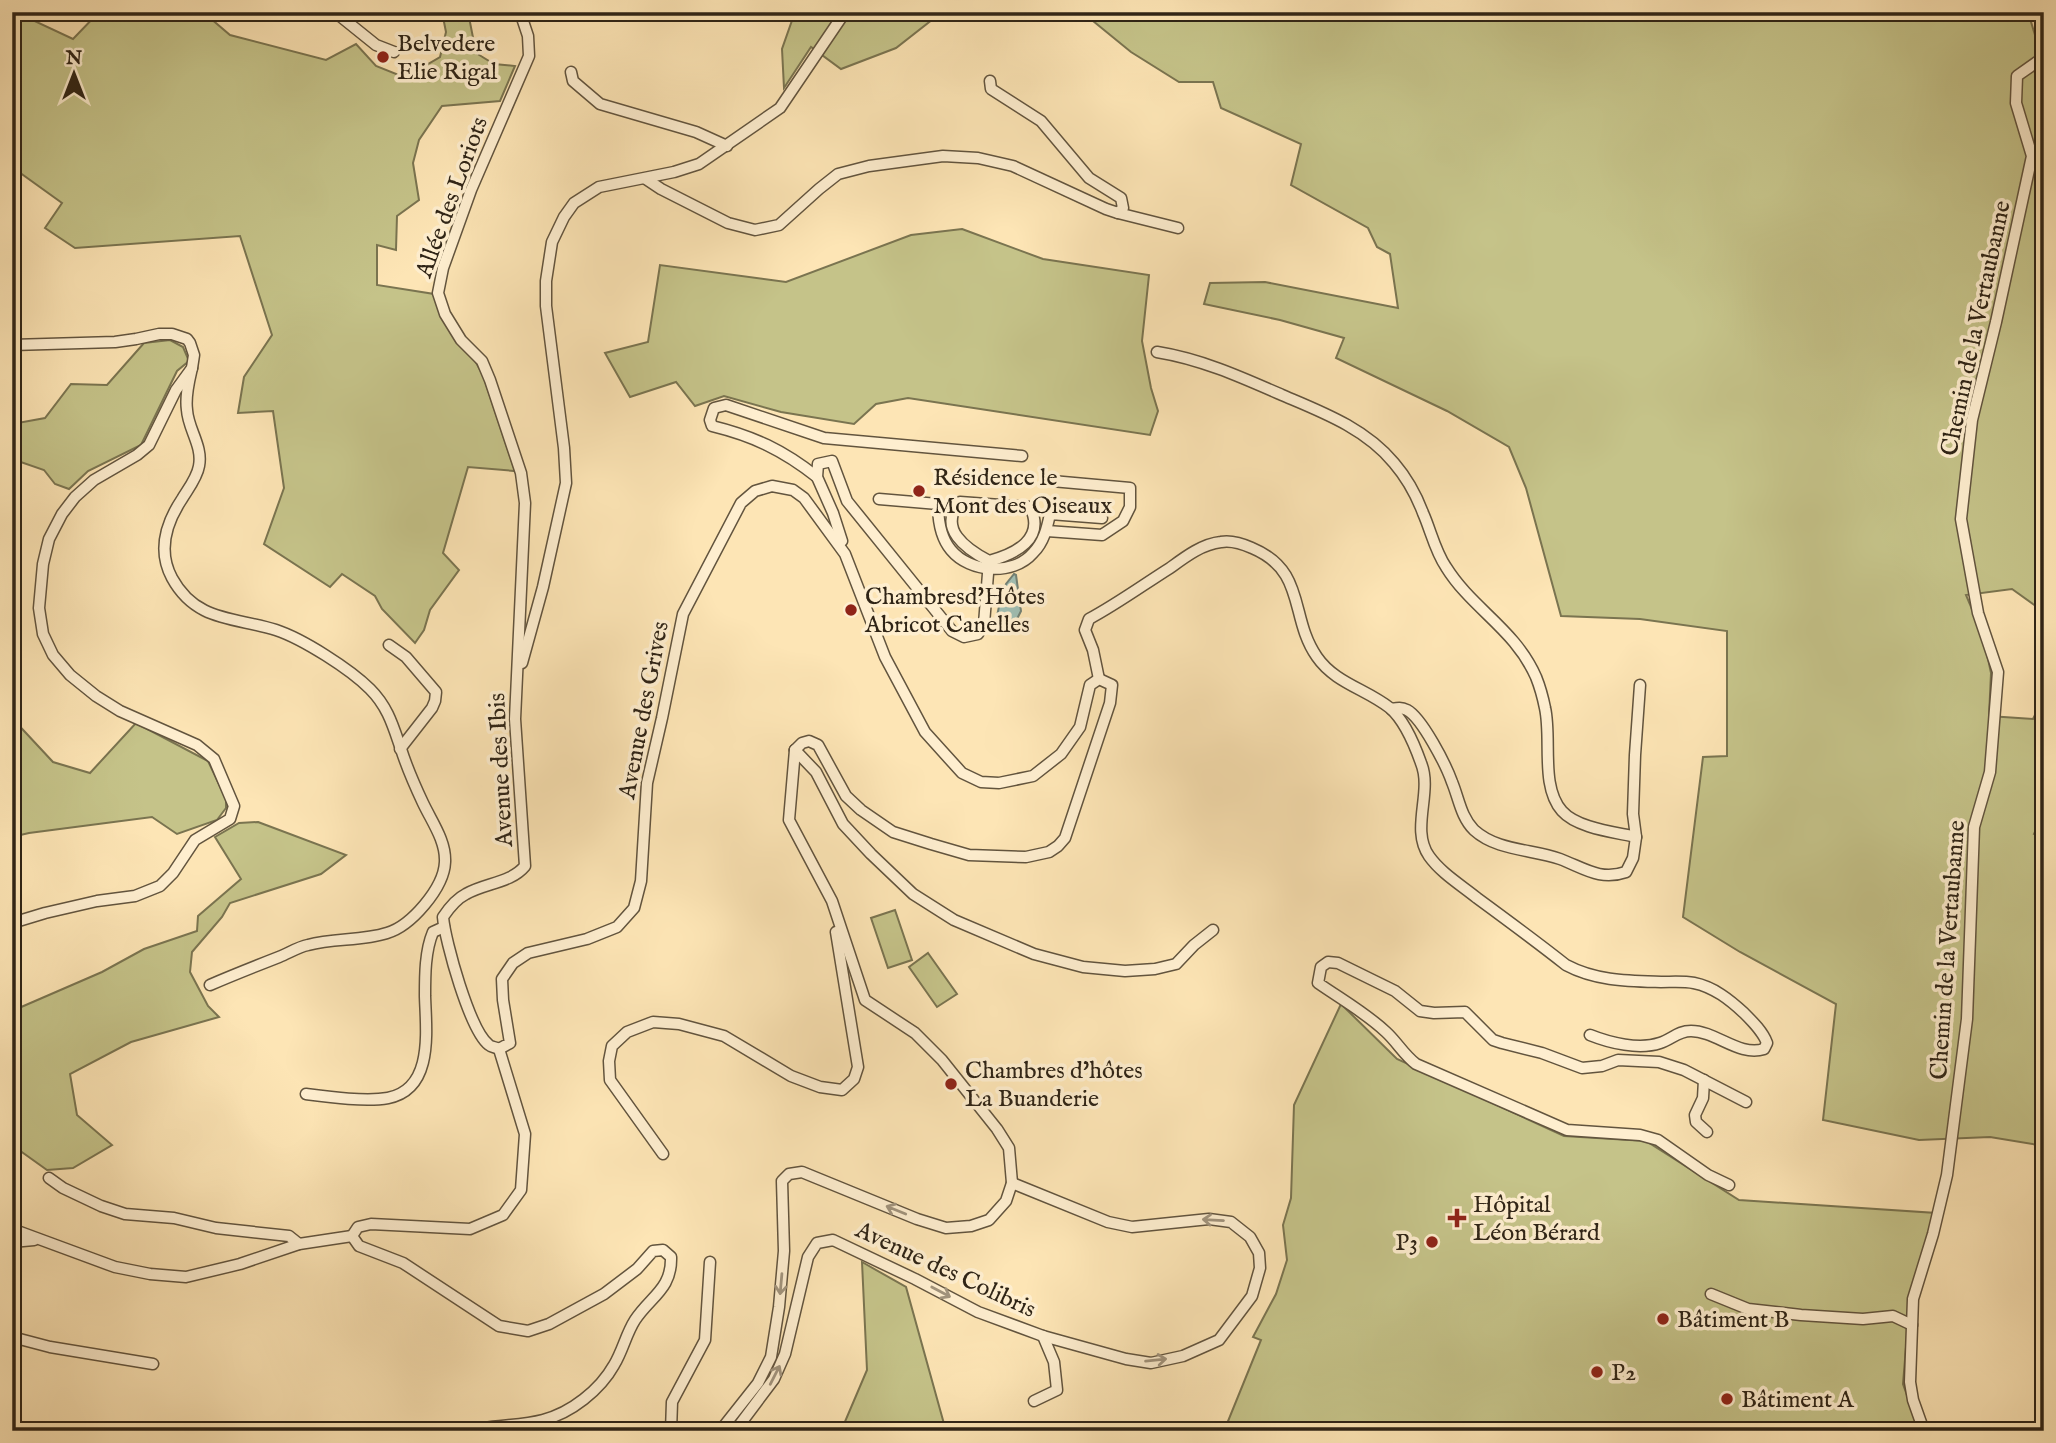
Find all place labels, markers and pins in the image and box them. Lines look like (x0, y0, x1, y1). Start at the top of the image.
place label: Belvedere Elie Rigal (397, 29, 498, 88)
marker: Belvedere Elie Rigal (375, 49, 391, 65)
place label: Résidence le Mont des Oiseaux (933, 463, 1112, 522)
marker: Résidence le Mont des Oiseaux (911, 483, 927, 499)
place label: Chambresd'Hôtes Abricot Canelles (864, 582, 1045, 641)
marker: Chambresd'Hôtes Abricot Canelles (843, 602, 859, 618)
place label: Chambres d'hôtes La Buanderie (965, 1056, 1143, 1115)
marker: Chambres d'hôtes La Buanderie (943, 1076, 959, 1092)
place label: Hôpital Léon Bérard (1473, 1190, 1600, 1249)
marker: Hôpital Léon Bérard (1447, 1208, 1467, 1228)
place label: P3 (1395, 1228, 1418, 1259)
marker: P3 (1424, 1234, 1440, 1250)
place label: Bâtiment B (1677, 1305, 1789, 1336)
marker: Bâtiment B (1655, 1311, 1671, 1327)
place label: P2 (1611, 1358, 1636, 1389)
marker: P2 (1589, 1364, 1605, 1380)
place label: Bâtiment A (1741, 1385, 1855, 1416)
marker: Bâtiment A (1719, 1391, 1735, 1407)

